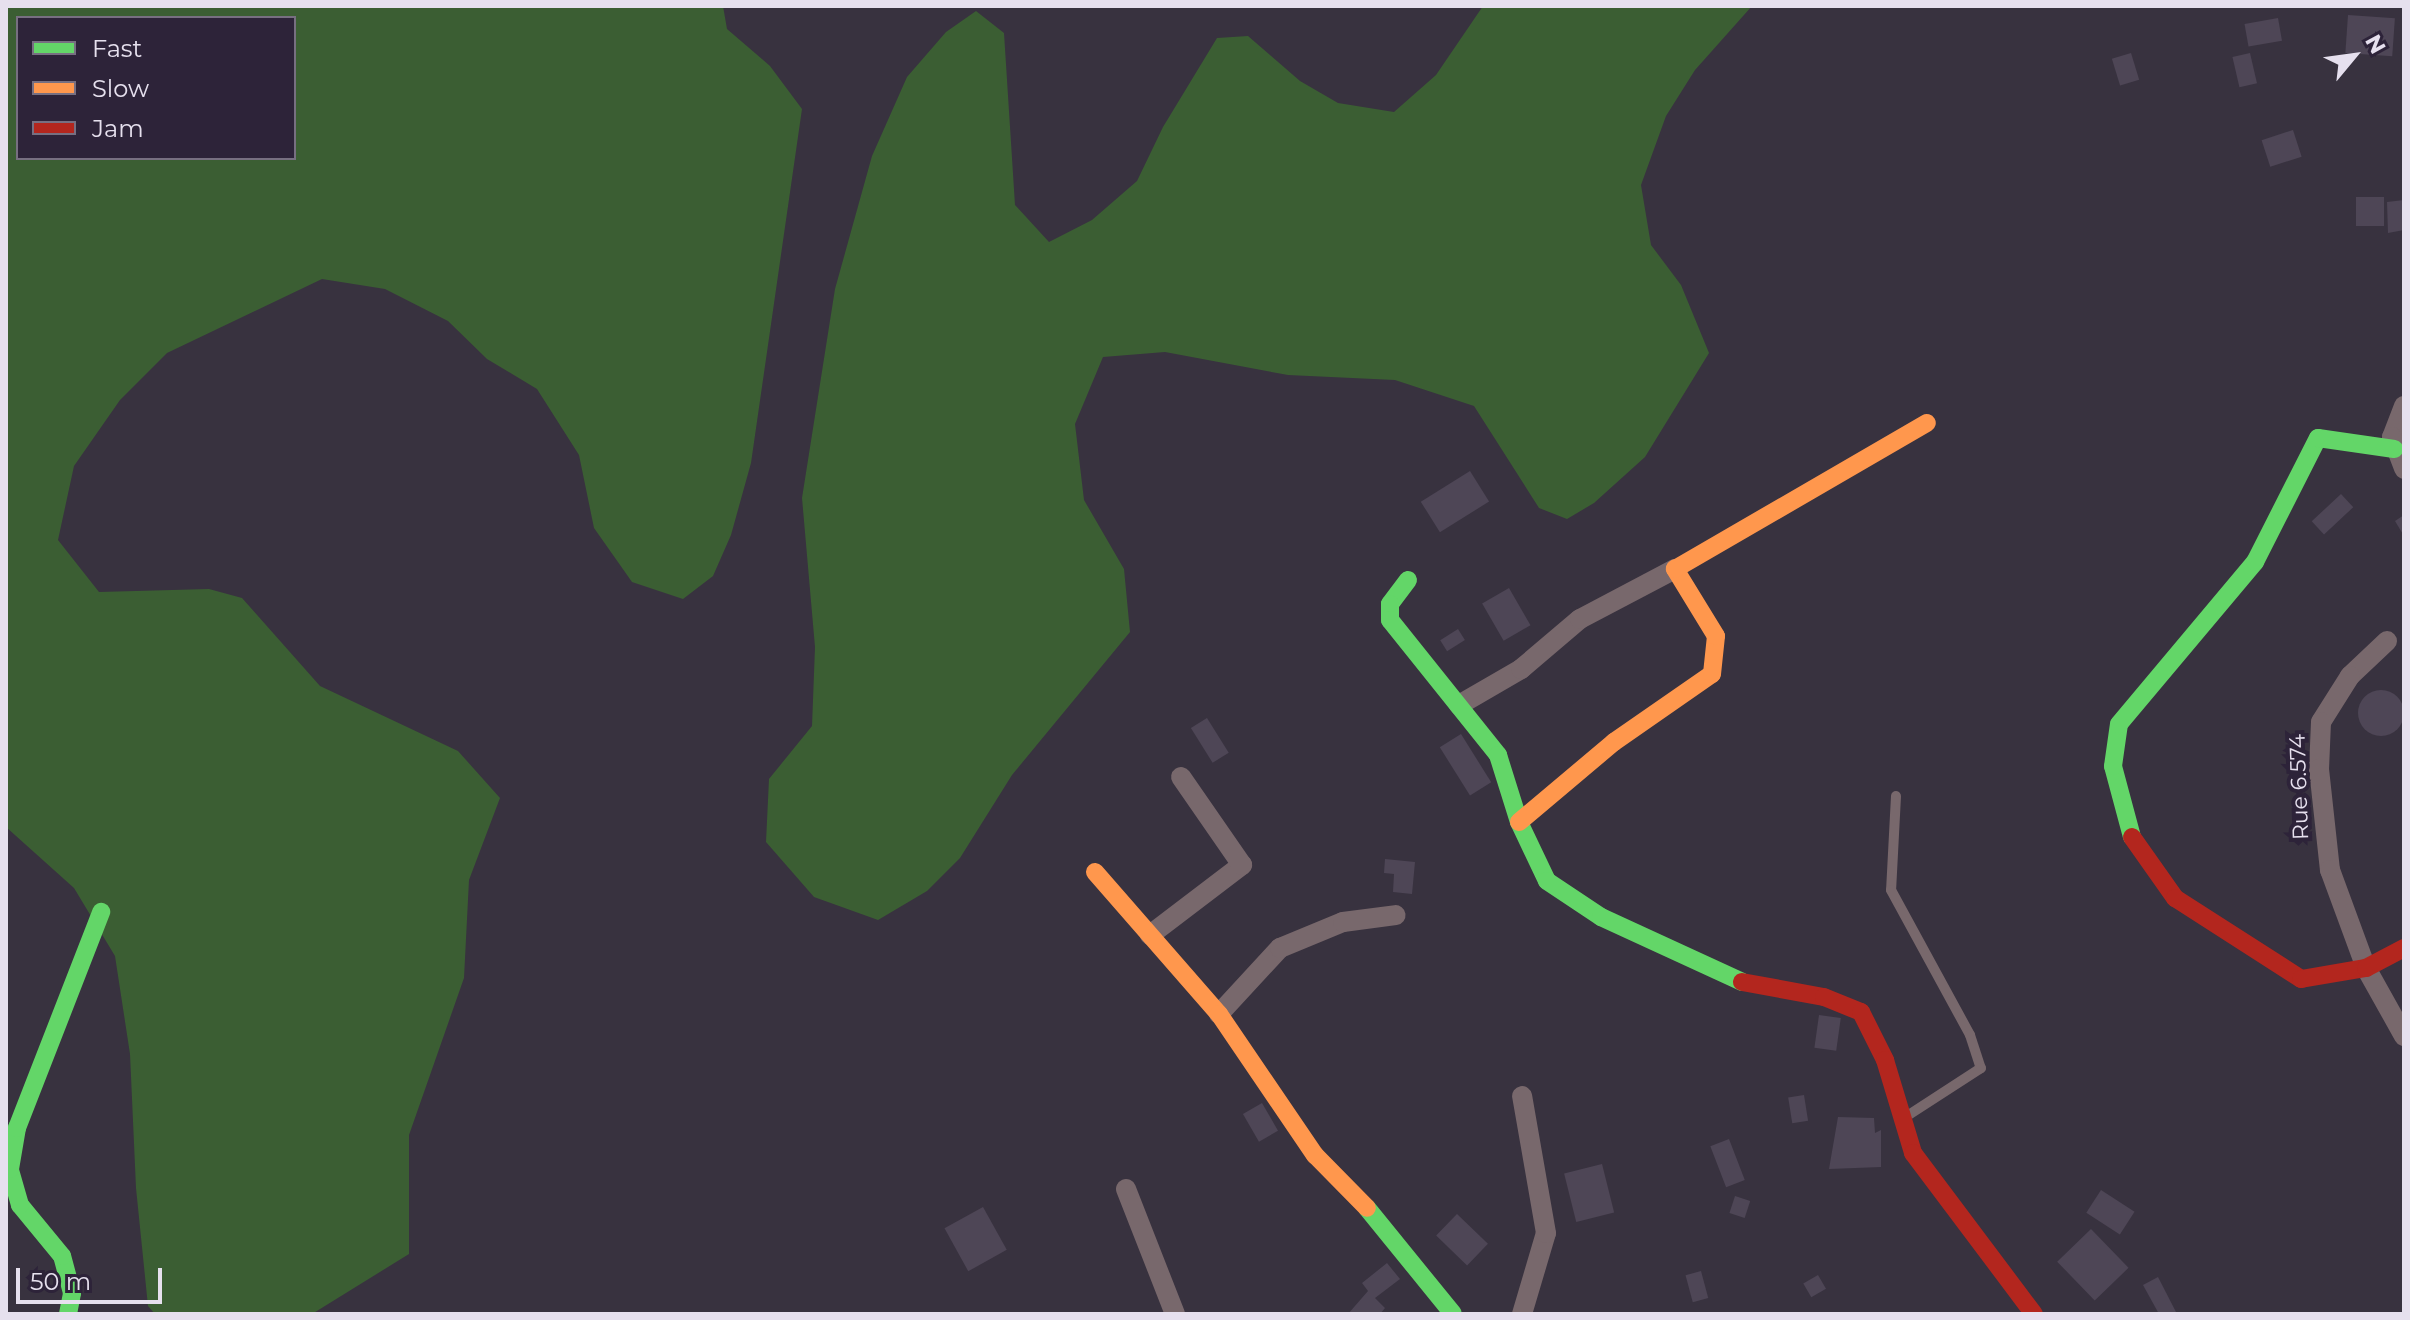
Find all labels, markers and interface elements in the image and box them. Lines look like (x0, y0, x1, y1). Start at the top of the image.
legend (16, 16, 296, 160)
north arrow (2314, 16, 2394, 96)
text: N (2359, 30, 2392, 58)
text: Fast (92, 34, 142, 63)
text: Slow (92, 74, 149, 103)
text: Jam (92, 114, 144, 143)
street label: Rue 6.574 (2284, 733, 2314, 841)
scale bar (20, 1252, 166, 1302)
text: 50 m (30, 1267, 91, 1296)

